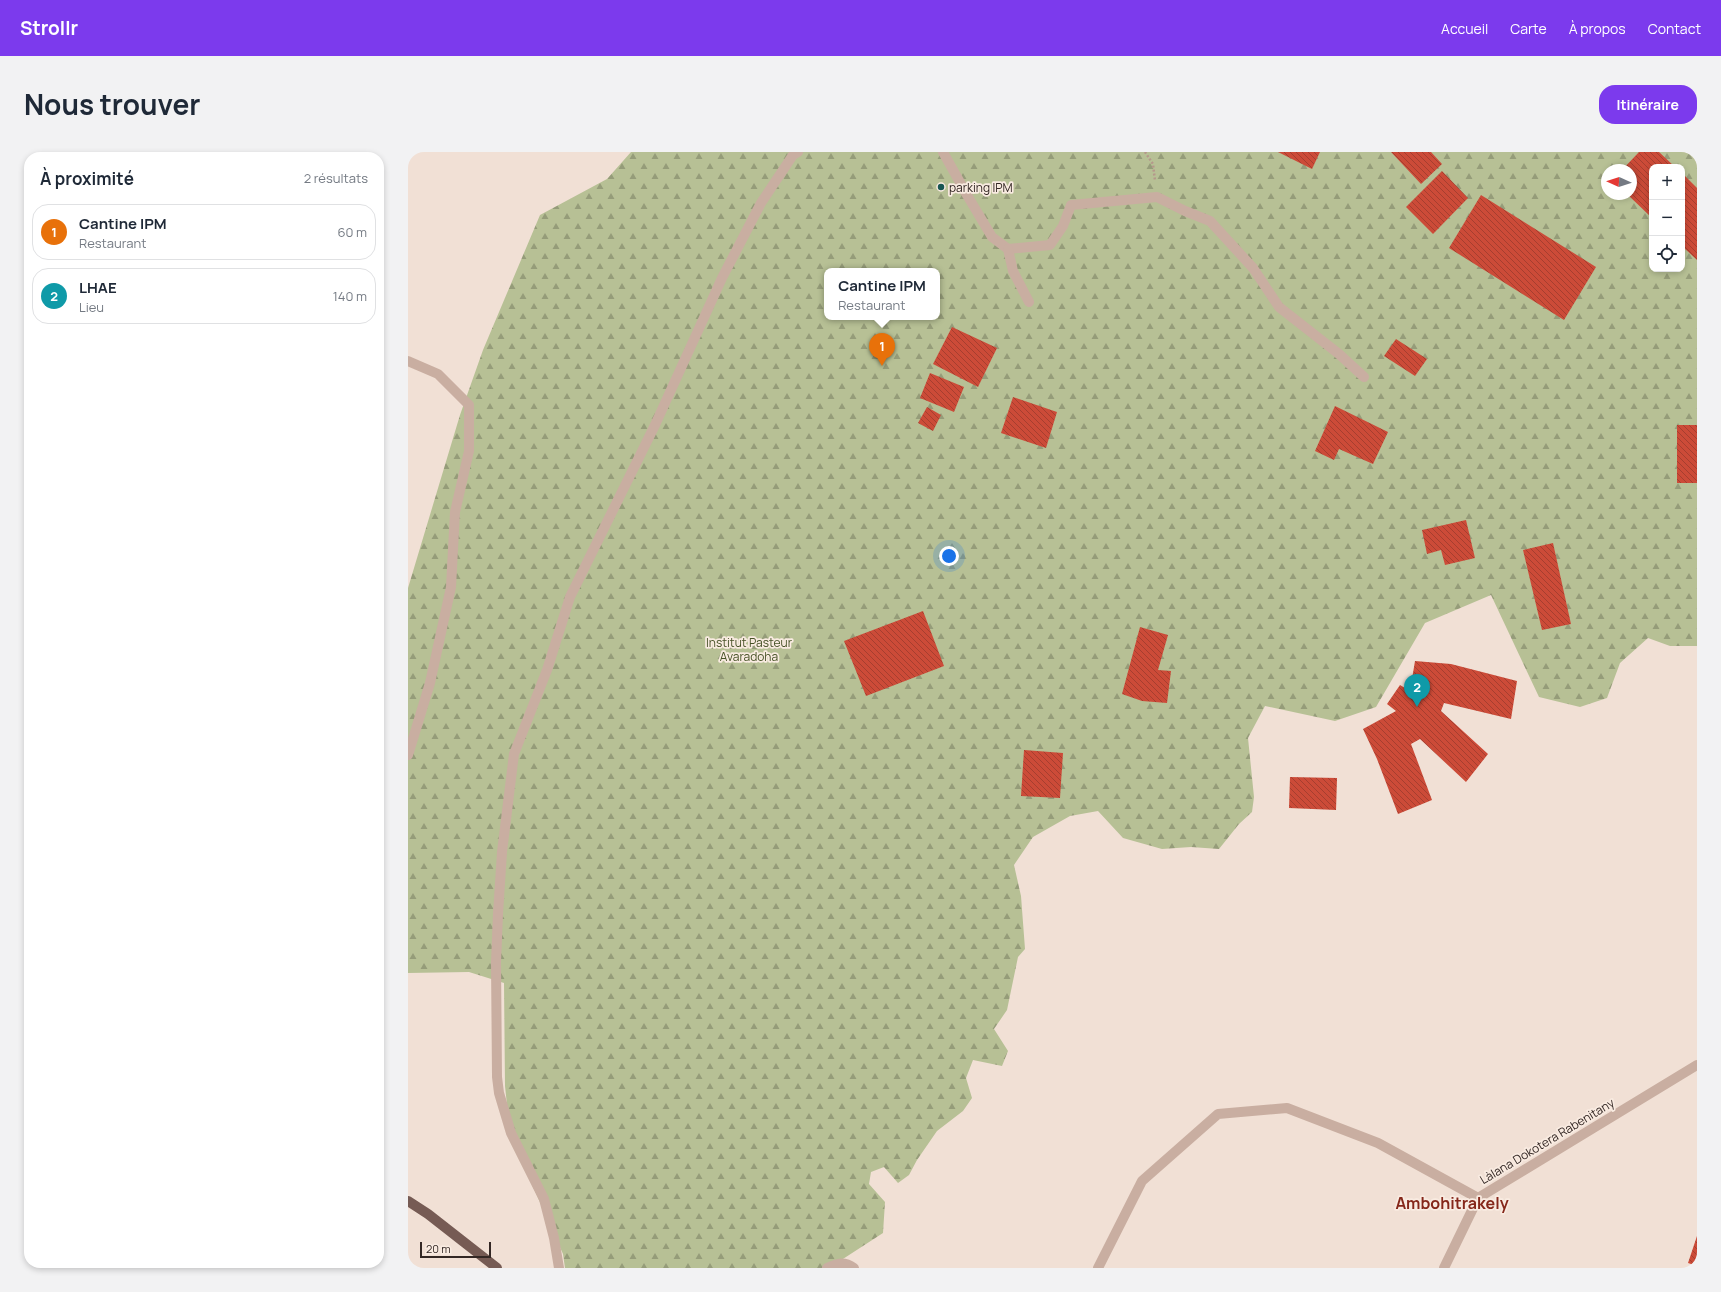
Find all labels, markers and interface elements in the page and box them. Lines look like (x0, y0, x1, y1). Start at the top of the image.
text: Strollr (20, 15, 78, 41)
text: Accueil (1441, 19, 1488, 38)
text: Carte (1510, 19, 1547, 38)
text: À propos (1569, 19, 1626, 38)
text: Contact (1648, 19, 1701, 38)
text: Nous trouver (24, 85, 200, 123)
button: Itinéraire (1599, 85, 1697, 124)
north arrow (1601, 164, 1637, 200)
map controls (1649, 164, 1685, 272)
button: + (1649, 164, 1685, 200)
text: À proximité (40, 167, 134, 190)
text: 2 résultats (304, 169, 368, 187)
place label: parking IPM (949, 179, 1013, 196)
marker: parking IPM (936, 182, 946, 192)
button: − (1649, 200, 1685, 236)
text: Cantine IPM (79, 213, 167, 234)
text: 1 (51, 223, 57, 241)
text: 60 m (337, 223, 367, 241)
text: Restaurant (79, 234, 146, 252)
button: locate (1649, 236, 1685, 272)
popup (824, 268, 940, 320)
text: Cantine IPM (838, 275, 926, 296)
text: LHAE (79, 277, 117, 298)
text: 2 (50, 287, 58, 305)
text: 140 m (333, 287, 367, 305)
text: Restaurant (838, 296, 906, 314)
text: Lieu (79, 298, 104, 316)
pin: 1 (869, 333, 895, 366)
your location (939, 546, 959, 566)
park label: Institut Pasteur Avaradoha (706, 634, 793, 665)
pin: 2 (1404, 674, 1430, 707)
street label: Làlana Dokotera Rabenitany (1477, 1094, 1618, 1188)
district label: Ambohitrakely (1395, 1192, 1509, 1214)
scale bar (420, 1240, 491, 1259)
text: 20 m (426, 1241, 451, 1256)

